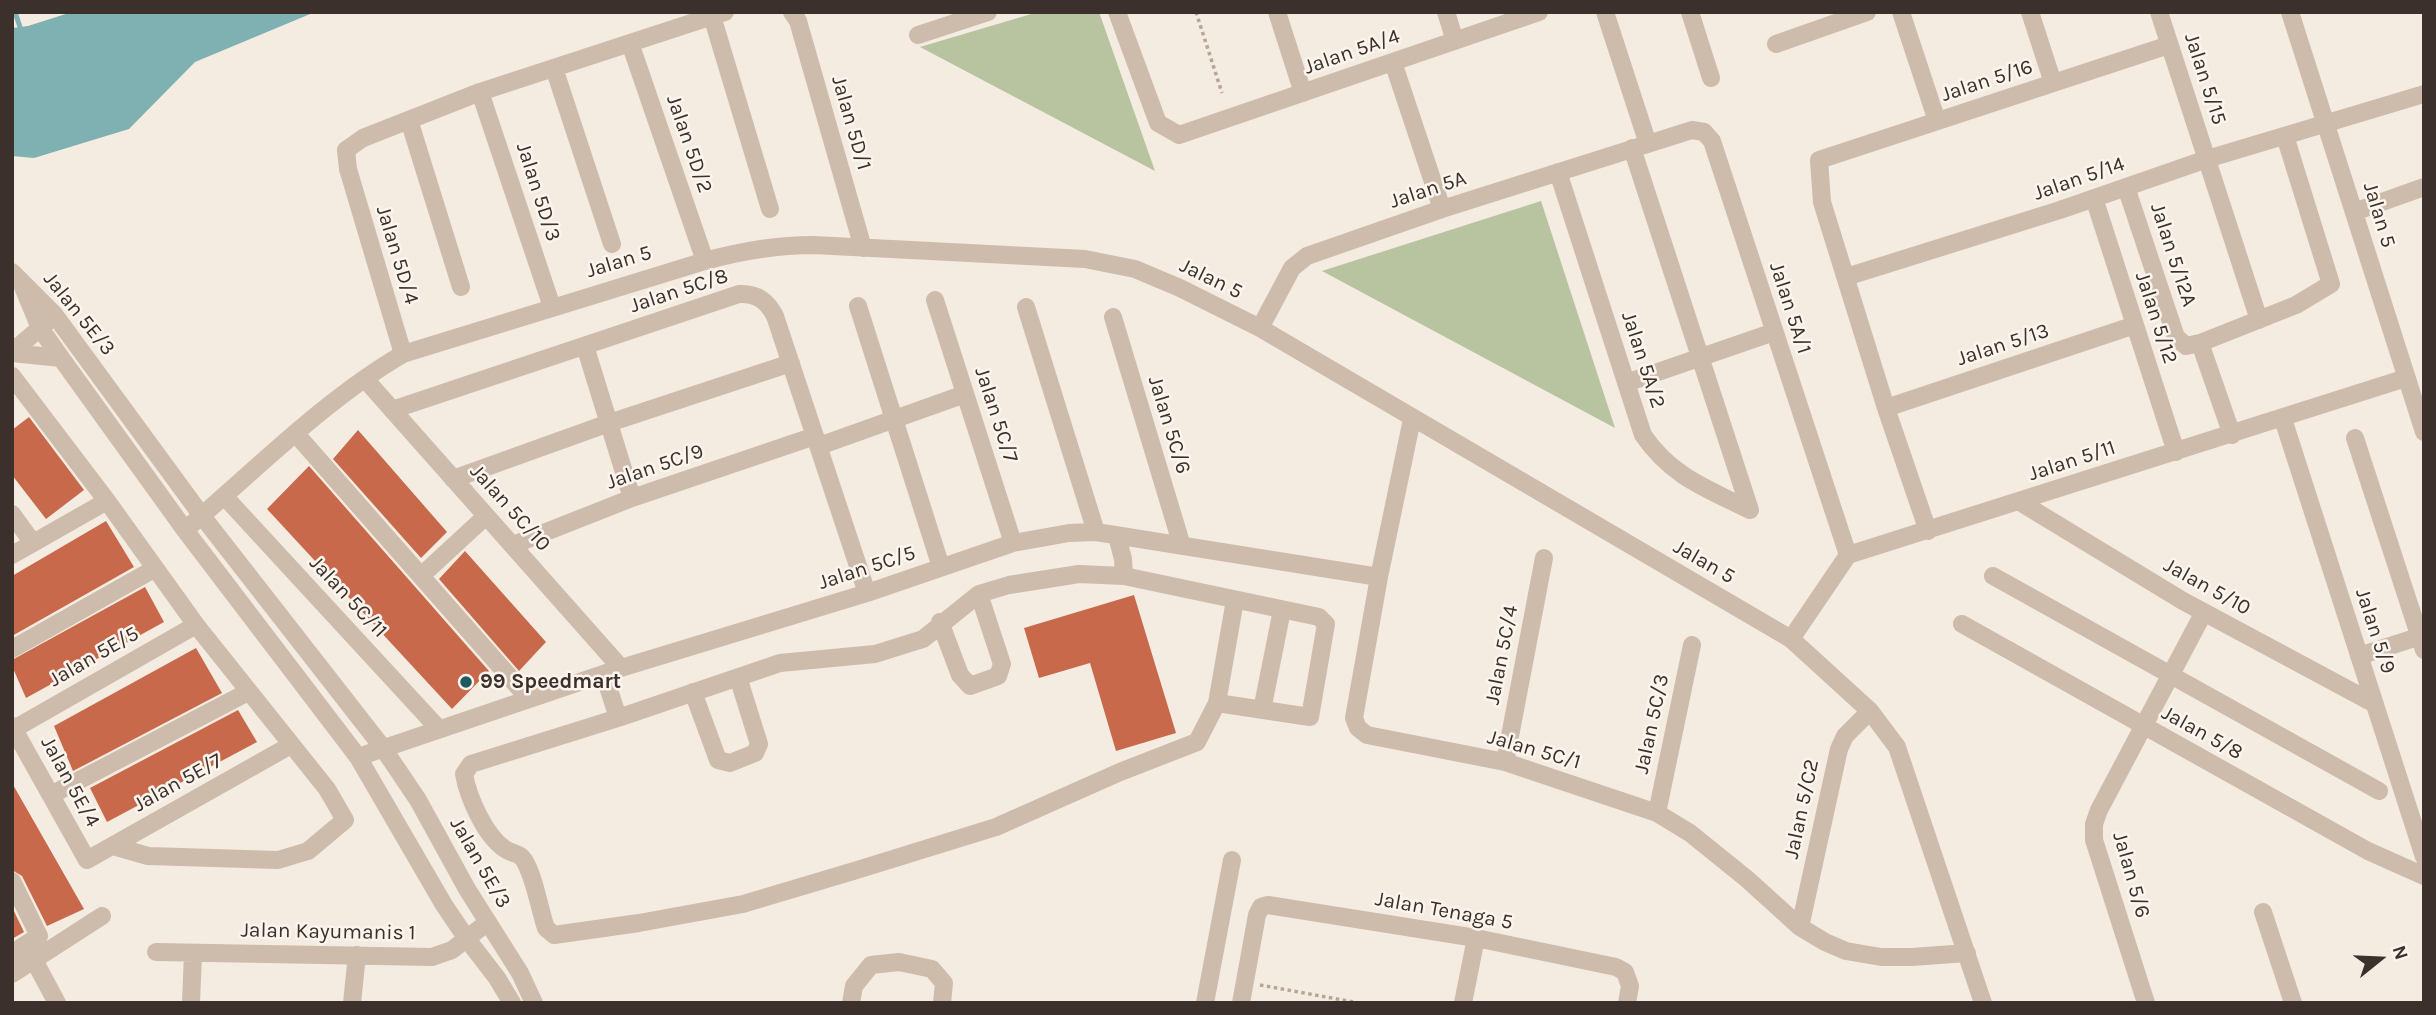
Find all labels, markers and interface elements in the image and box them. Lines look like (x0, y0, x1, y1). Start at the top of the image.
street label: Jalan 5A/4 (1301, 24, 1403, 80)
street label: Jalan 5/15 (2178, 30, 2232, 128)
street label: Jalan 5/16 (1938, 54, 2036, 108)
street label: Jalan 5D/1 (826, 73, 876, 173)
street label: Jalan 5D/2 (660, 92, 718, 196)
street label: Jalan 5D/3 (510, 139, 566, 245)
street label: Jalan 5/14 (2030, 152, 2128, 206)
street label: Jalan 5A (1387, 166, 1469, 214)
street label: Jalan 5 (2357, 179, 2401, 251)
street label: Jalan 5/12A (2144, 200, 2202, 310)
street label: Jalan 5D/4 (370, 203, 424, 307)
street label: Jalan 5 (583, 240, 655, 284)
street label: Jalan 5 (1175, 253, 1247, 305)
street label: Jalan 5A/1 (1763, 259, 1817, 357)
street label: Jalan 5C/8 (627, 263, 731, 319)
street label: Jalan 5E/3 (38, 267, 120, 361)
street label: Jalan 5/12 (2129, 269, 2183, 367)
street label: Jalan 5A/2 (1616, 308, 1670, 412)
street label: Jalan 5/13 (1954, 318, 2052, 372)
street label: Jalan 5C/7 (969, 364, 1023, 466)
street label: Jalan 5C/6 (1142, 373, 1196, 477)
street label: Jalan 5/11 (2025, 435, 2119, 487)
street label: Jalan 5C/9 (603, 439, 707, 495)
street label: Jalan 5C/10 (464, 459, 556, 557)
street label: Jalan 5 (1669, 534, 1739, 590)
street label: Jalan 5C/5 (815, 540, 919, 596)
street label: Jalan 5C/11 (304, 551, 392, 643)
street label: Jalan 5/10 (2159, 553, 2255, 621)
street label: Jalan 5/9 (2349, 585, 2401, 677)
street label: Jalan 5C/4 (1480, 603, 1524, 707)
street label: Jalan 5E/5 (45, 621, 143, 693)
place label: 99 Speedmart (480, 669, 621, 695)
street label: Jalan 5C/3 (1629, 672, 1675, 776)
marker: 99 Speedmart (458, 674, 474, 690)
street label: Jalan 5/8 (2157, 700, 2247, 766)
street label: Jalan 5C/1 (1484, 725, 1584, 775)
street label: Jalan 5E/4 (35, 732, 105, 832)
street label: Jalan 5E/7 (129, 748, 227, 818)
street label: Jalan 5/C2 (1779, 757, 1825, 861)
street label: Jalan 5E/3 (444, 813, 516, 913)
street label: Jalan 5/6 (2107, 829, 2155, 921)
street label: Jalan Tenaga 5 (1373, 886, 1515, 936)
street label: Jalan Kayumanis 1 (240, 918, 416, 946)
north arrow (2345, 924, 2415, 994)
text: N (2387, 943, 2413, 962)

